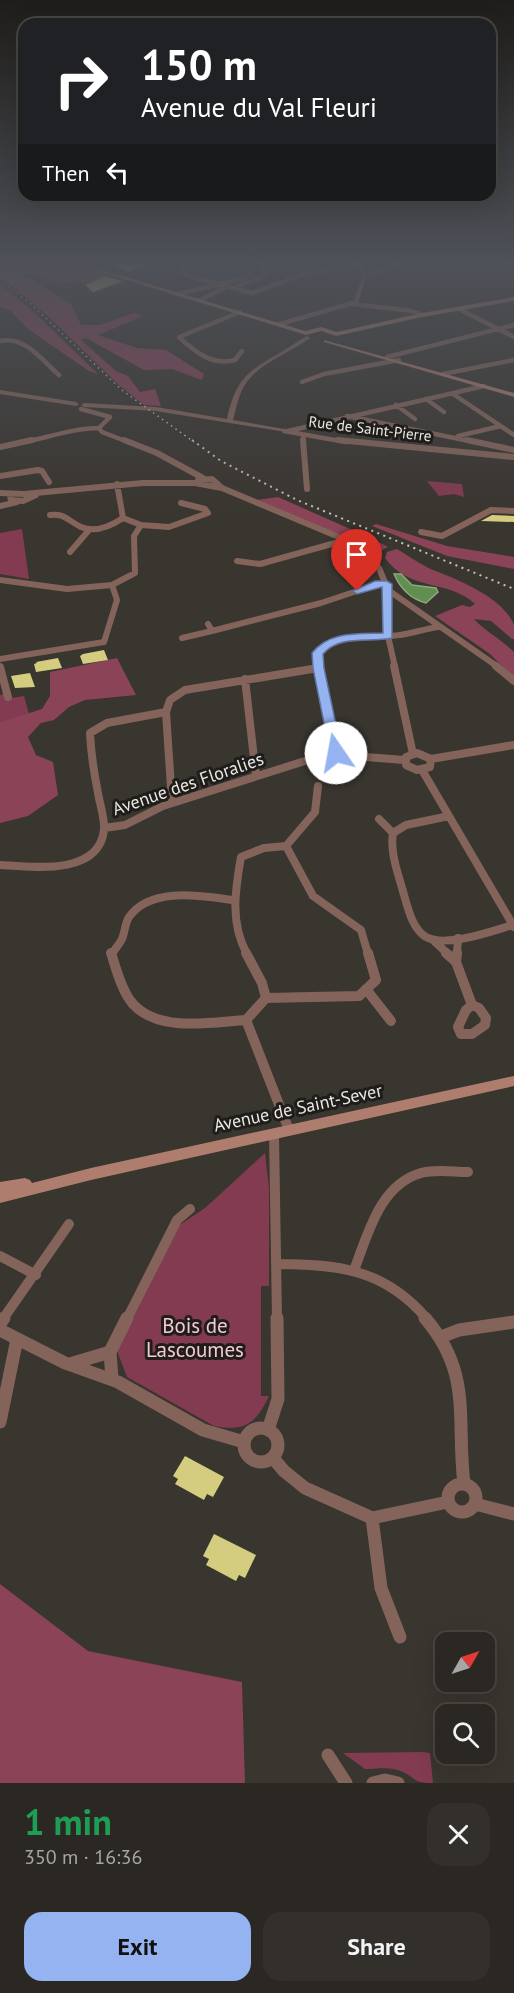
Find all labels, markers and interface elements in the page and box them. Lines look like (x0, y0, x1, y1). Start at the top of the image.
text: 150 m (141, 37, 257, 92)
icon: right (42, 42, 120, 120)
text: Avenue du Val Fleuri (141, 90, 377, 124)
icon: left (101, 156, 134, 189)
text: Then (42, 159, 89, 187)
street label: Rue de Saint-Pierre (308, 412, 433, 445)
pin (331, 529, 382, 591)
icon: arrive (340, 538, 373, 571)
position arrow (304, 721, 368, 785)
street label: Avenue des Floralies (109, 747, 266, 820)
street label: Avenue de Saint-Sever (211, 1078, 384, 1137)
park label: Bois de Lascoumes (146, 1312, 244, 1363)
north arrow (435, 1632, 495, 1692)
map controls (435, 1632, 495, 1764)
button: search (435, 1704, 495, 1764)
text: 1 min (24, 1798, 112, 1845)
button: close (427, 1803, 490, 1866)
text: 350 m · 16:36 (24, 1844, 142, 1870)
button: Exit (24, 1912, 251, 1981)
button: Share (263, 1912, 490, 1981)

